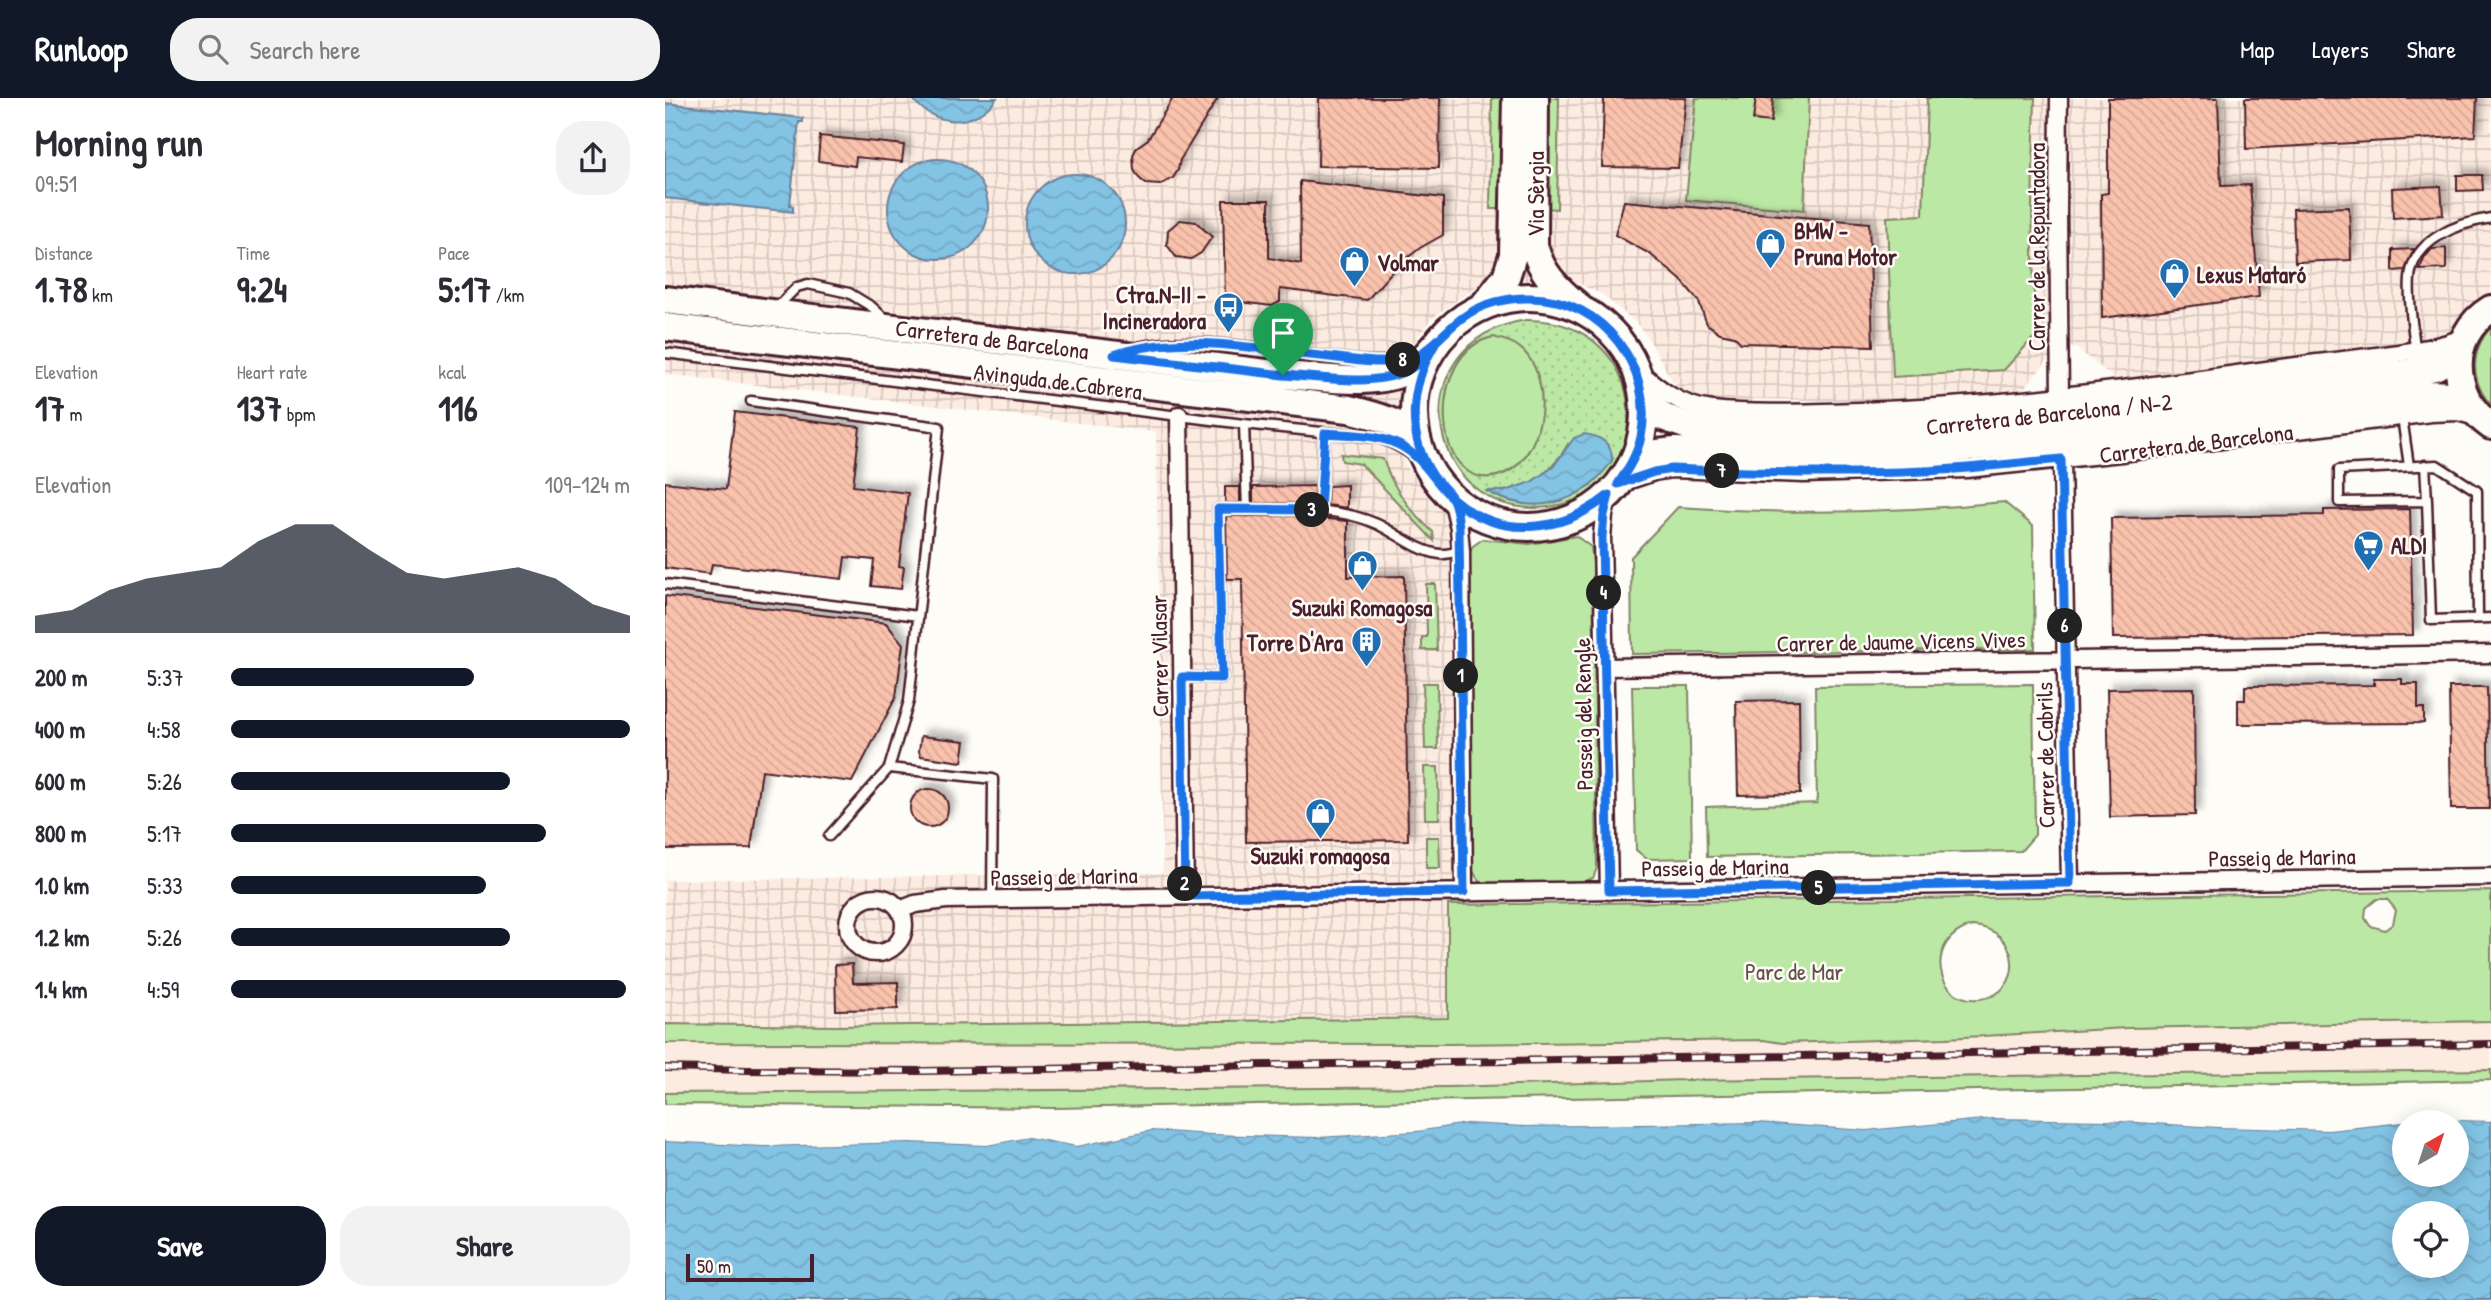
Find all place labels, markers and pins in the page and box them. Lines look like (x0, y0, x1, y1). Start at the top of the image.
place label: BMW - Pruna Motor (1794, 215, 1897, 272)
shop icon: BMW - Pruna Motor (1754, 226, 1788, 270)
shop icon: Volmar (1337, 245, 1371, 289)
place label: Volmar (1377, 247, 1439, 278)
shop icon: Lexus Mataró (2157, 257, 2191, 301)
place label: Lexus Mataró (2197, 259, 2307, 290)
place label: Ctra.N-II - Incineradora (1103, 279, 1206, 336)
bus stop icon: Ctra.N-II - Incineradora (1212, 290, 1246, 334)
pin (1253, 303, 1313, 375)
pin: 8 (1385, 342, 1421, 378)
pin: 7 (1705, 454, 1739, 488)
pin: 3 (1295, 492, 1329, 528)
supermarket icon: ALDI (2351, 528, 2385, 572)
place label: ALDI (2391, 530, 2427, 561)
shop icon: Suzuki Romagosa (1345, 549, 1379, 593)
pin: 4 (1587, 575, 1621, 610)
place label: Suzuki Romagosa (1292, 592, 1432, 624)
pin: 6 (2047, 608, 2083, 644)
building icon: Torre D'Ara (1349, 625, 1383, 669)
place label: Torre D'Ara (1246, 627, 1343, 658)
pin: 1 (1443, 658, 1479, 694)
shop icon: Suzuki romagosa (1303, 797, 1337, 841)
place label: Suzuki romagosa (1251, 840, 1389, 872)
pin: 2 (1168, 866, 1203, 902)
pin: 5 (1801, 870, 1837, 906)

